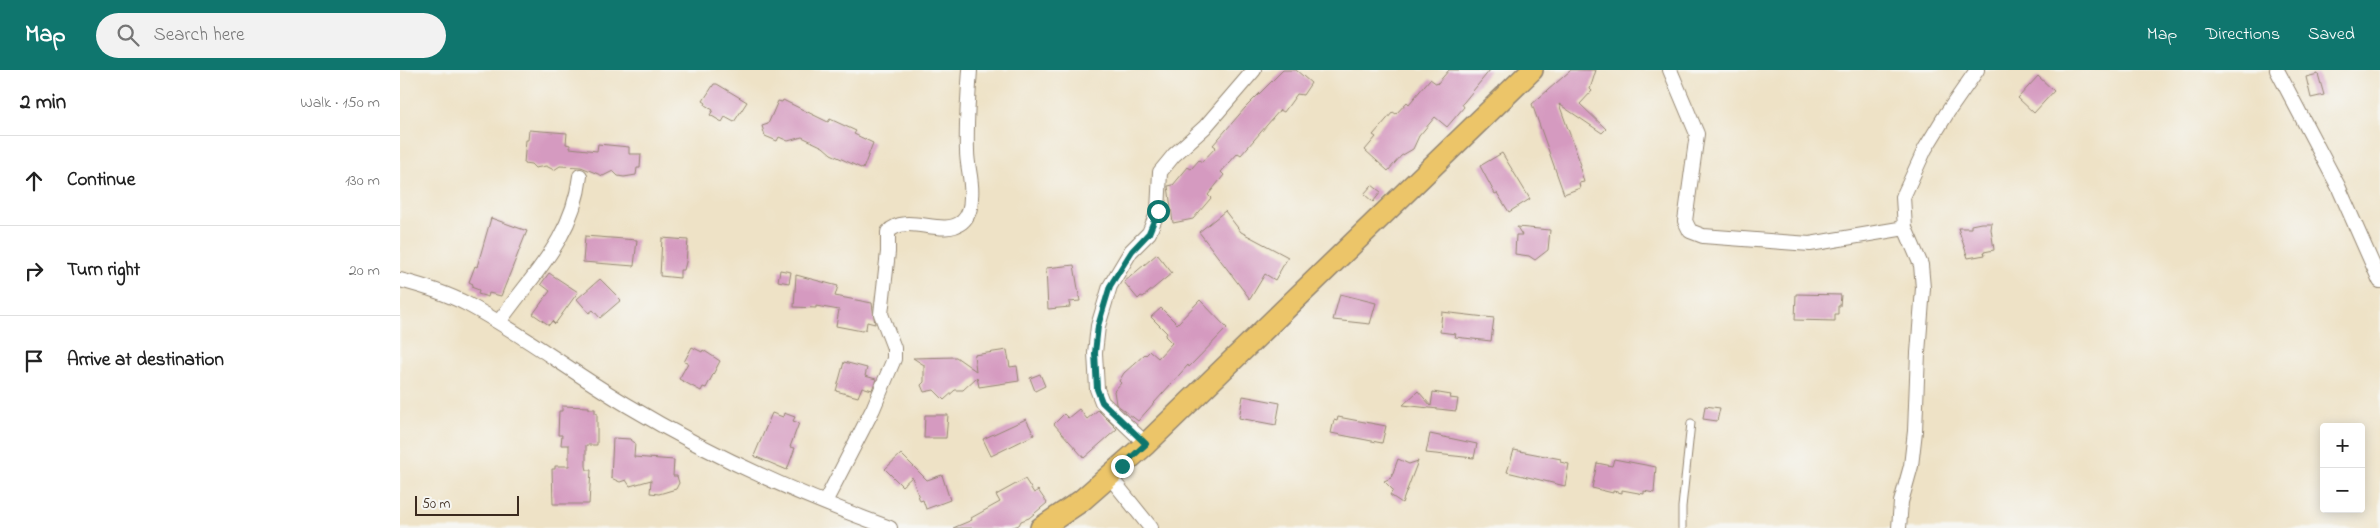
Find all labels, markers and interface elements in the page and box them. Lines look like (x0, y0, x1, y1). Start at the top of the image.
search box (96, 13, 446, 58)
text: Map (25, 18, 66, 53)
icon: search (114, 21, 142, 49)
text: Search here (154, 22, 245, 49)
text: Map (2147, 22, 2177, 48)
text: Directions (2205, 22, 2280, 48)
text: Saved (2308, 22, 2355, 48)
text: 2 min (20, 88, 66, 118)
text: Walk · 150 m (300, 91, 380, 115)
icon: ahead (20, 167, 48, 195)
text: Continue (67, 167, 135, 194)
text: 130 m (345, 169, 380, 193)
route start (1147, 200, 1170, 223)
icon: right (20, 257, 48, 285)
text: Turn right (67, 257, 140, 284)
text: 20 m (349, 259, 380, 283)
icon: arrive (20, 347, 48, 375)
text: Arrive at destination (67, 347, 224, 374)
map controls (2320, 423, 2365, 513)
button: + (2320, 423, 2365, 468)
route end (1111, 455, 1134, 478)
button: − (2320, 468, 2365, 513)
scale bar (415, 493, 519, 516)
text: 50 m (422, 494, 450, 515)

